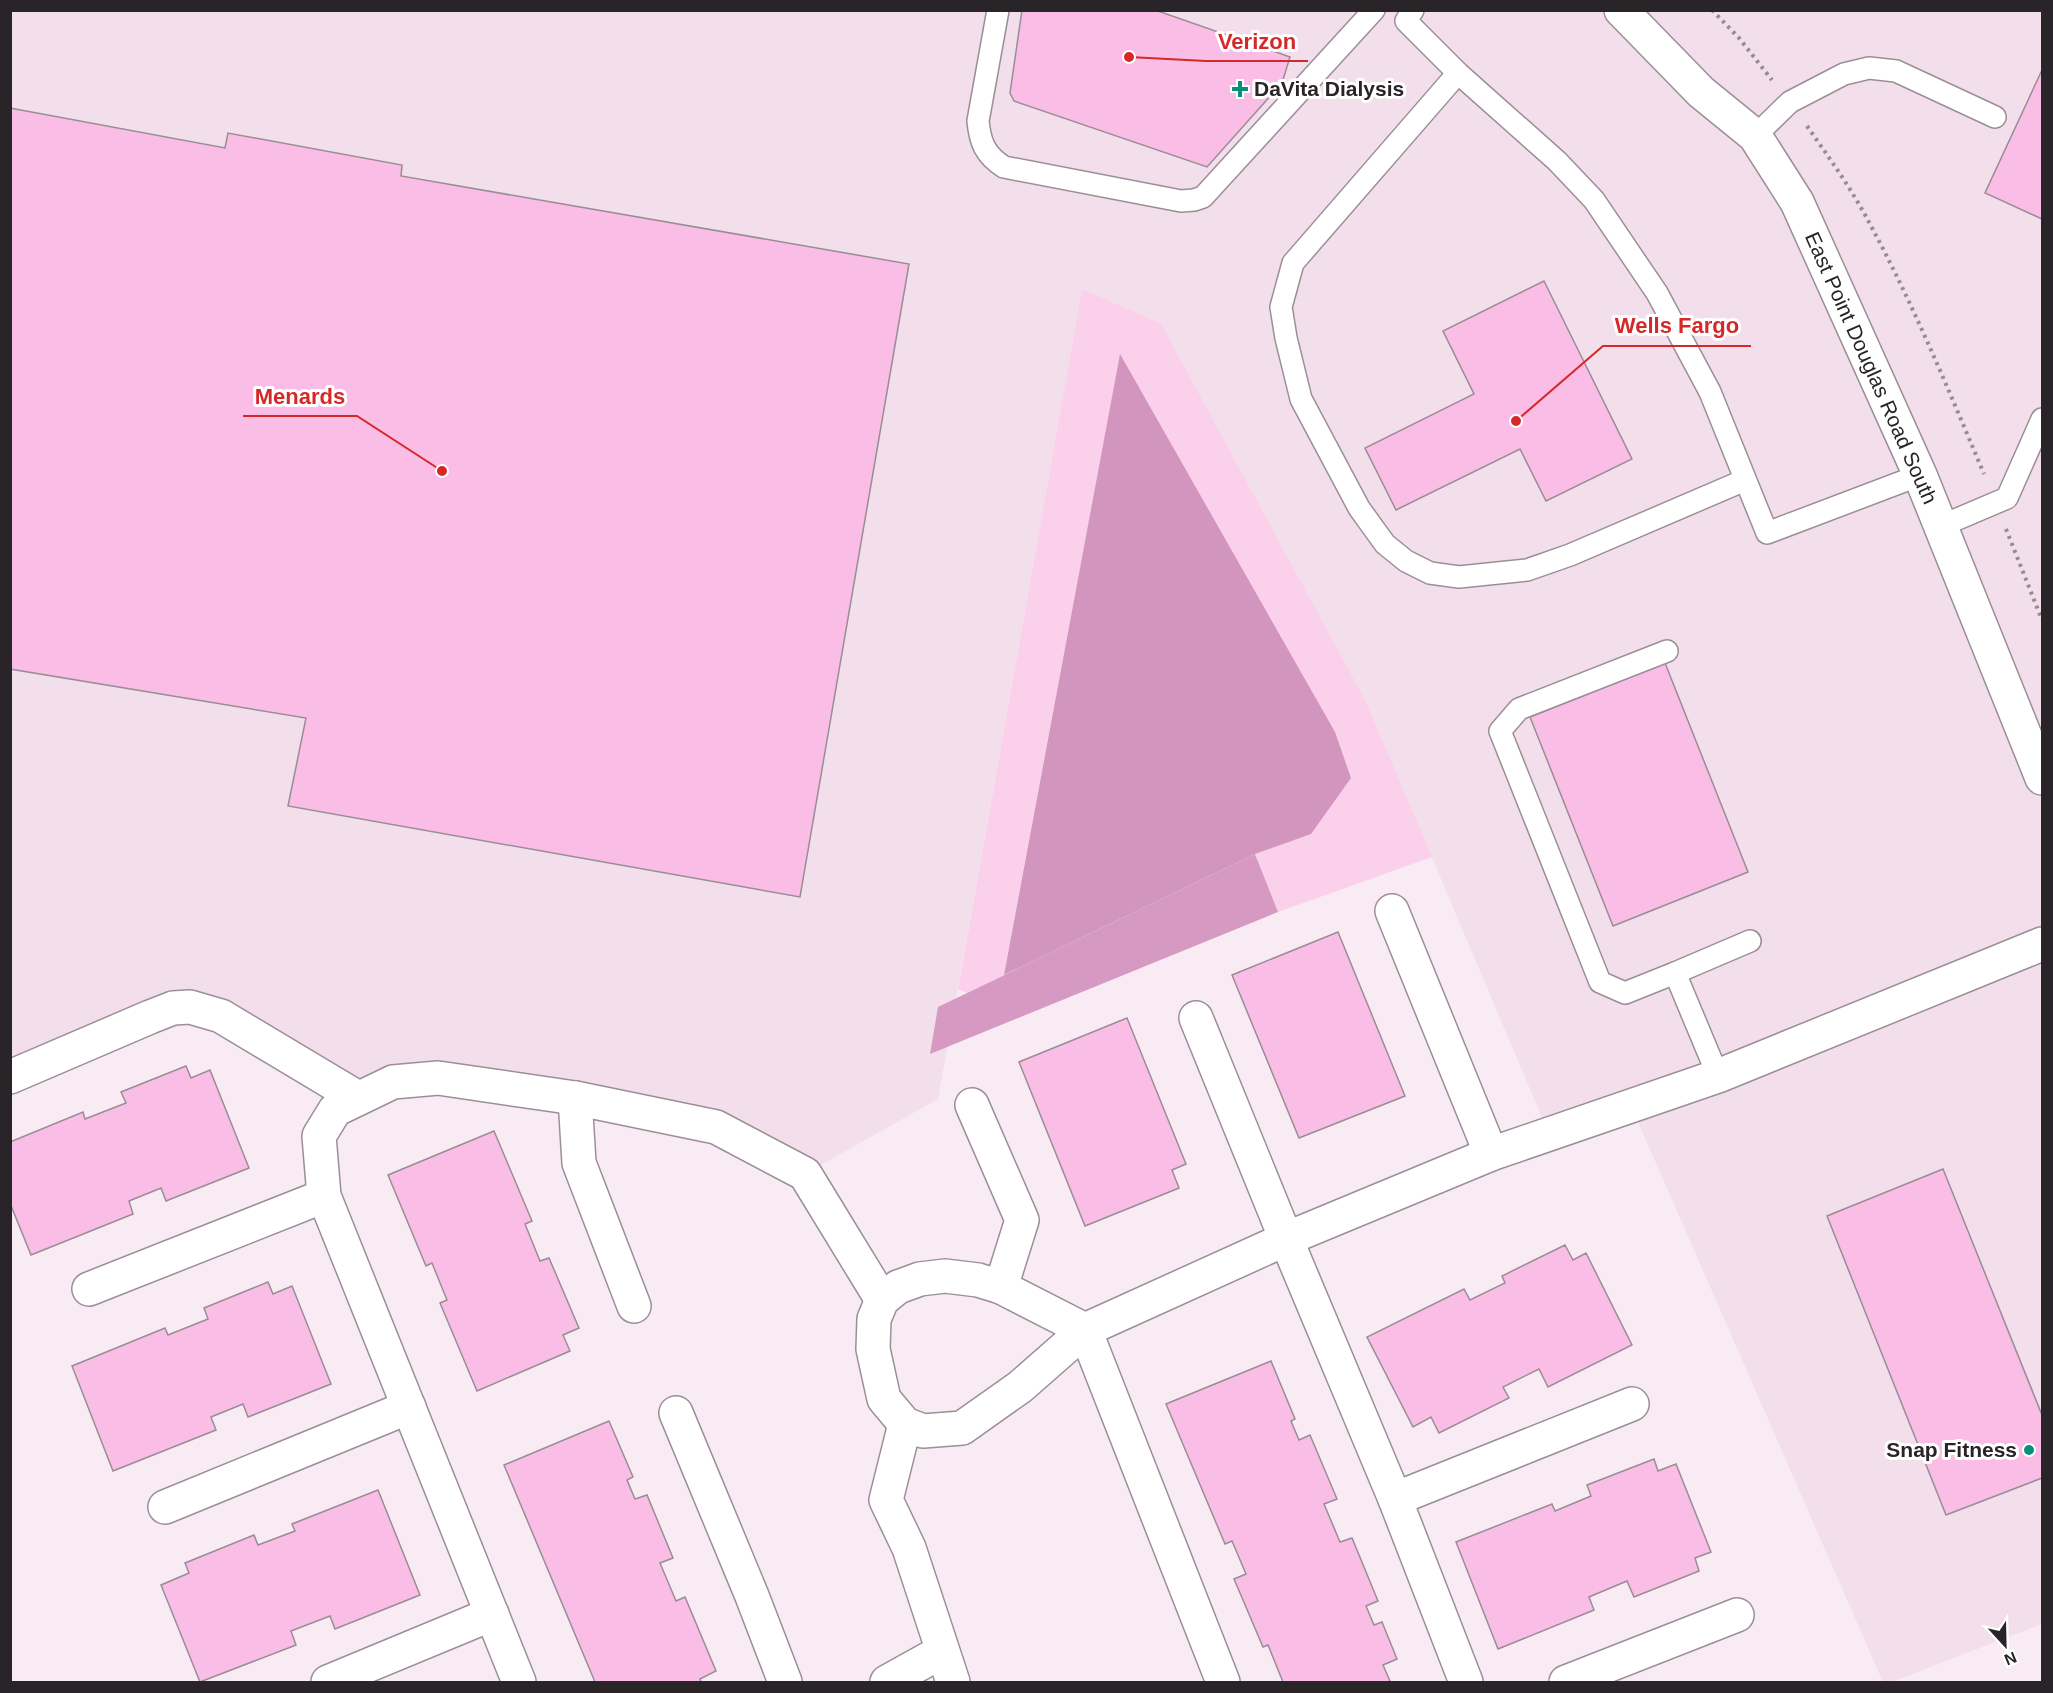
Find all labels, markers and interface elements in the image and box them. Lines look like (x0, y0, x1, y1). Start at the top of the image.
callout: Verizon (1206, 21, 1308, 61)
text: Verizon (1218, 29, 1296, 54)
place label: DaVita Dialysis (1254, 77, 1404, 100)
marker: DaVita Dialysis (1231, 80, 1249, 98)
street label: East Point Douglas Road South (1801, 228, 1942, 507)
callout: Wells Fargo (1603, 306, 1751, 346)
text: Wells Fargo (1615, 313, 1739, 338)
callout: Menards (243, 376, 357, 416)
text: Menards (255, 384, 345, 409)
place label: Snap Fitness (1886, 1438, 2017, 1461)
marker: Snap Fitness (2022, 1443, 2036, 1457)
north arrow (1975, 1615, 2035, 1675)
text: N (2002, 1648, 2019, 1668)

